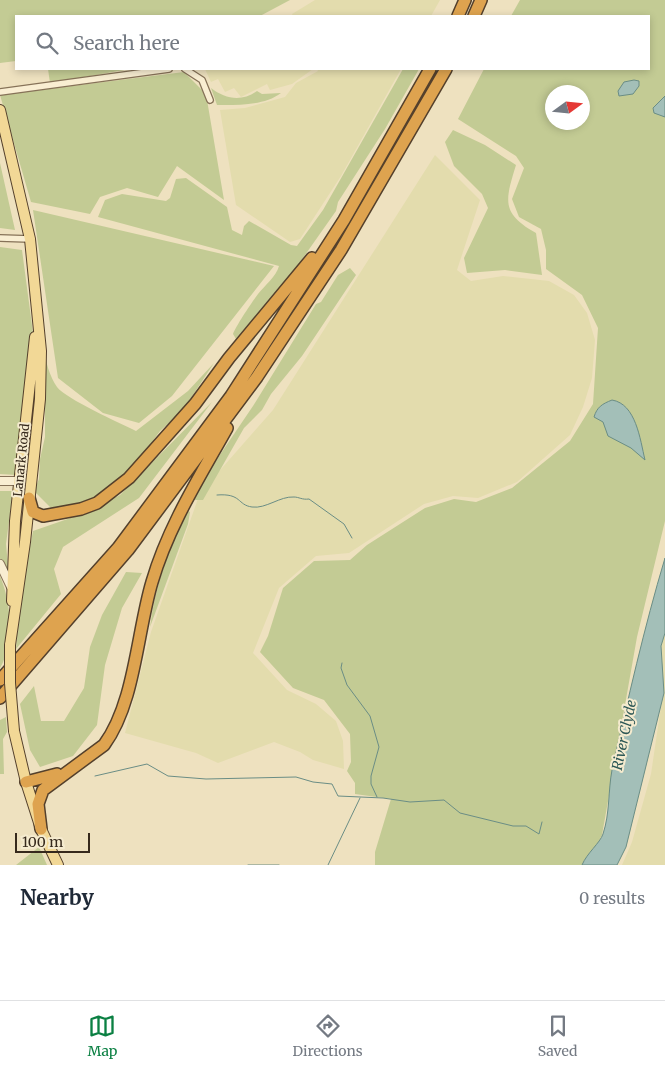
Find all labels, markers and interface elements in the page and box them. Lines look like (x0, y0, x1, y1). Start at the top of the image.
search box (15, 15, 650, 70)
icon: search (33, 29, 61, 57)
text: Search here (73, 31, 180, 55)
north arrow (545, 85, 590, 130)
street label: Lanark Road (10, 423, 32, 497)
water label: River Clyde (608, 698, 640, 772)
scale bar (15, 830, 90, 853)
text: 100 m (22, 833, 63, 851)
text: Nearby (20, 884, 94, 911)
text: 0 results (579, 888, 645, 908)
tab: Map (88, 1012, 117, 1060)
tab: Directions (293, 1012, 363, 1060)
tab: Saved (538, 1012, 577, 1060)

